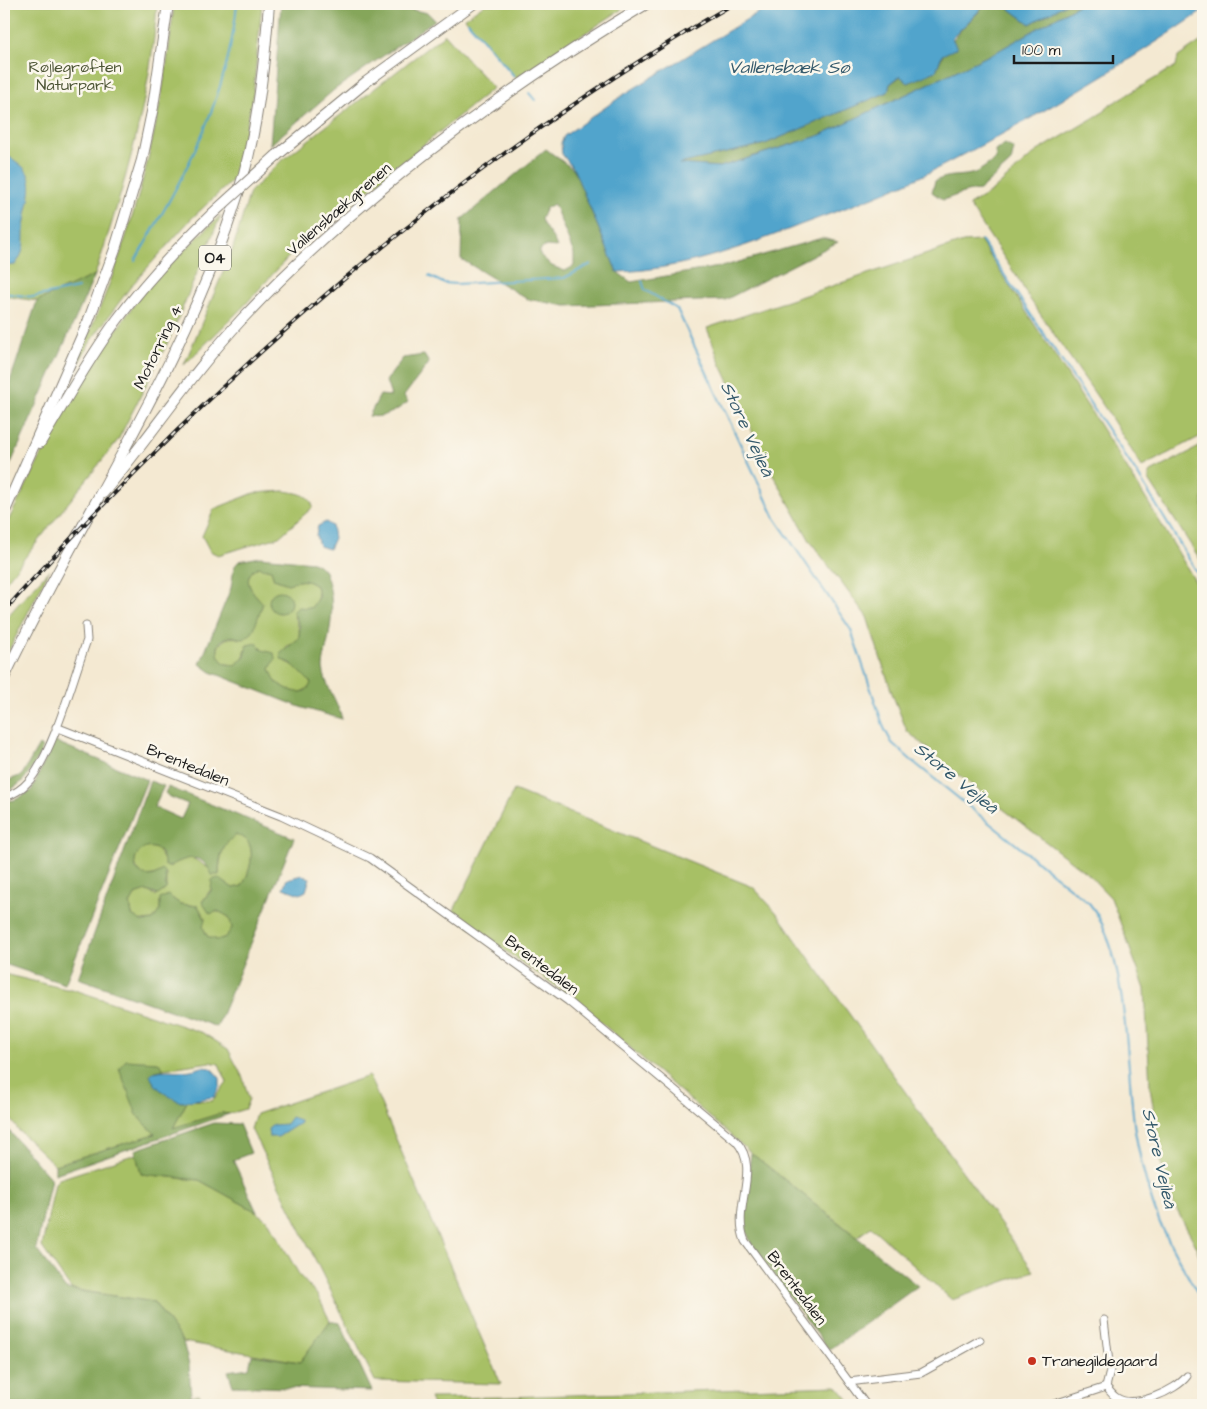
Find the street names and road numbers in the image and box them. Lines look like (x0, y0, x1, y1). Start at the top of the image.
street label: Vallensbækgrenen (282, 157, 397, 261)
road number: O4 (199, 246, 231, 270)
street label: Motorring 4 (128, 301, 189, 393)
street label: Brentedalen (143, 738, 233, 792)
street label: Brentedalen (500, 930, 584, 1000)
street label: Brentedalen (762, 1246, 832, 1330)

